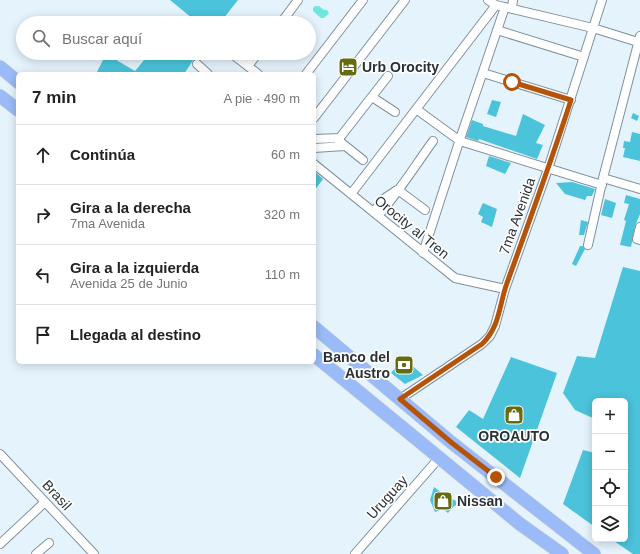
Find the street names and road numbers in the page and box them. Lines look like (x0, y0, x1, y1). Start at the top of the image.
street label: 7ma Avenida (496, 175, 538, 257)
street label: Orocity al Tren (372, 192, 452, 262)
street label: Uruguay (363, 472, 411, 522)
street label: Brasil (39, 477, 75, 513)

